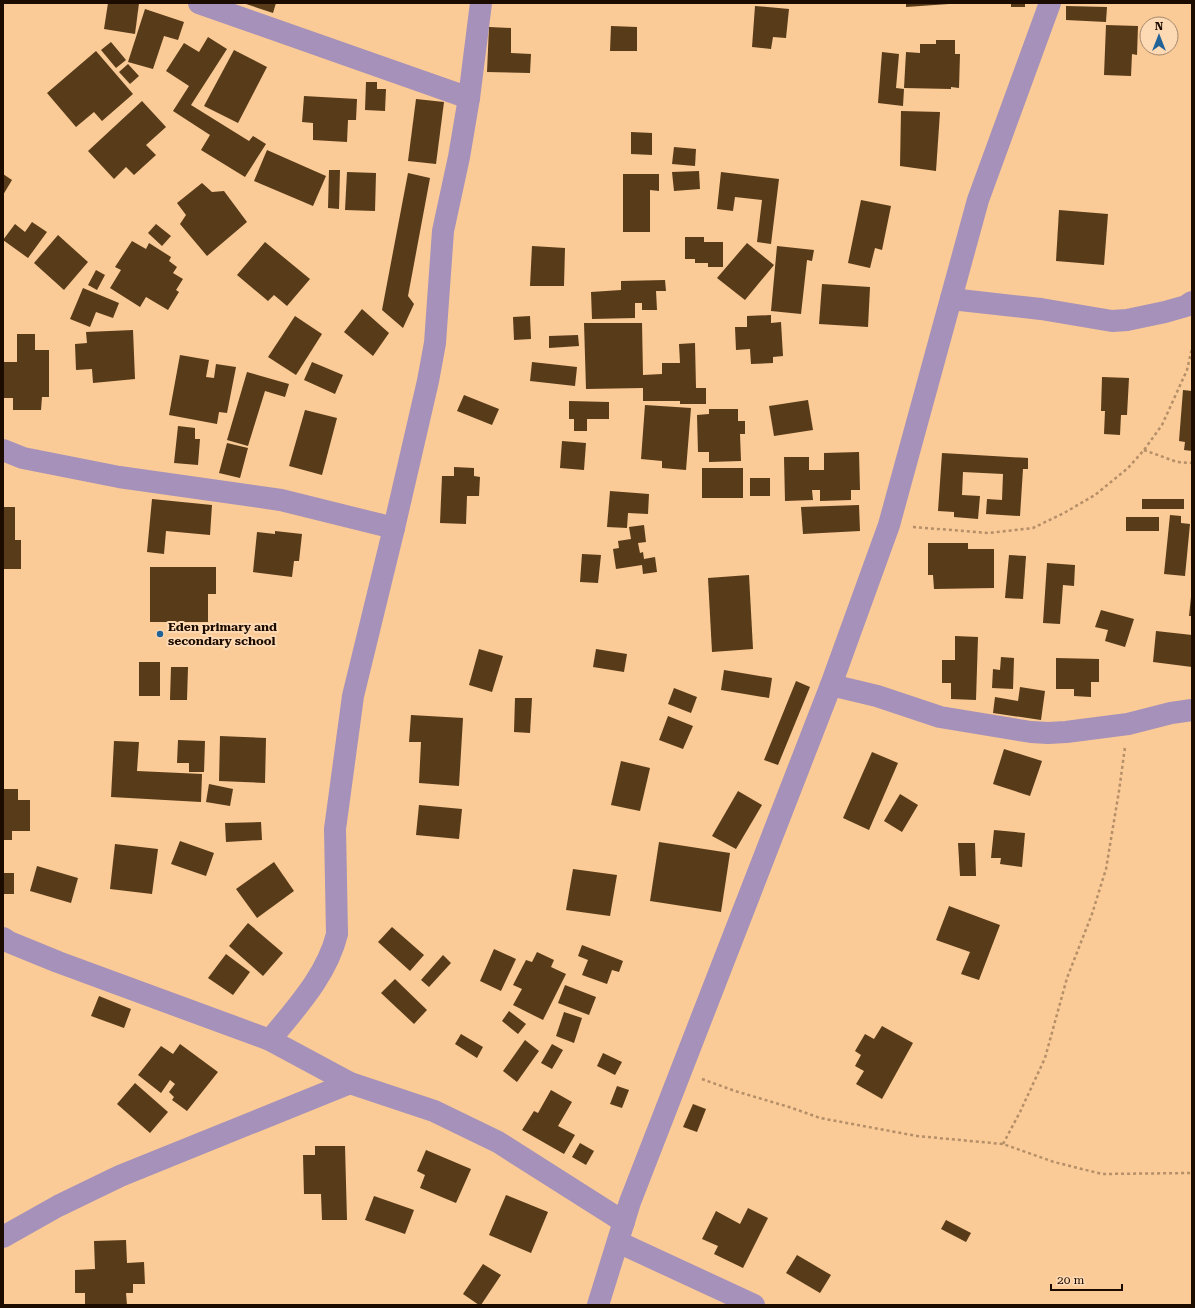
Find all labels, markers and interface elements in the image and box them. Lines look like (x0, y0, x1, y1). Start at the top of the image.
north arrow (1139, 16, 1179, 56)
text: N (1155, 20, 1164, 33)
place label: Eden primary and secondary school (168, 620, 277, 648)
marker: Eden primary and secondary school (155, 629, 165, 639)
scale bar (1051, 1266, 1122, 1292)
text: 20 m (1057, 1273, 1084, 1287)

